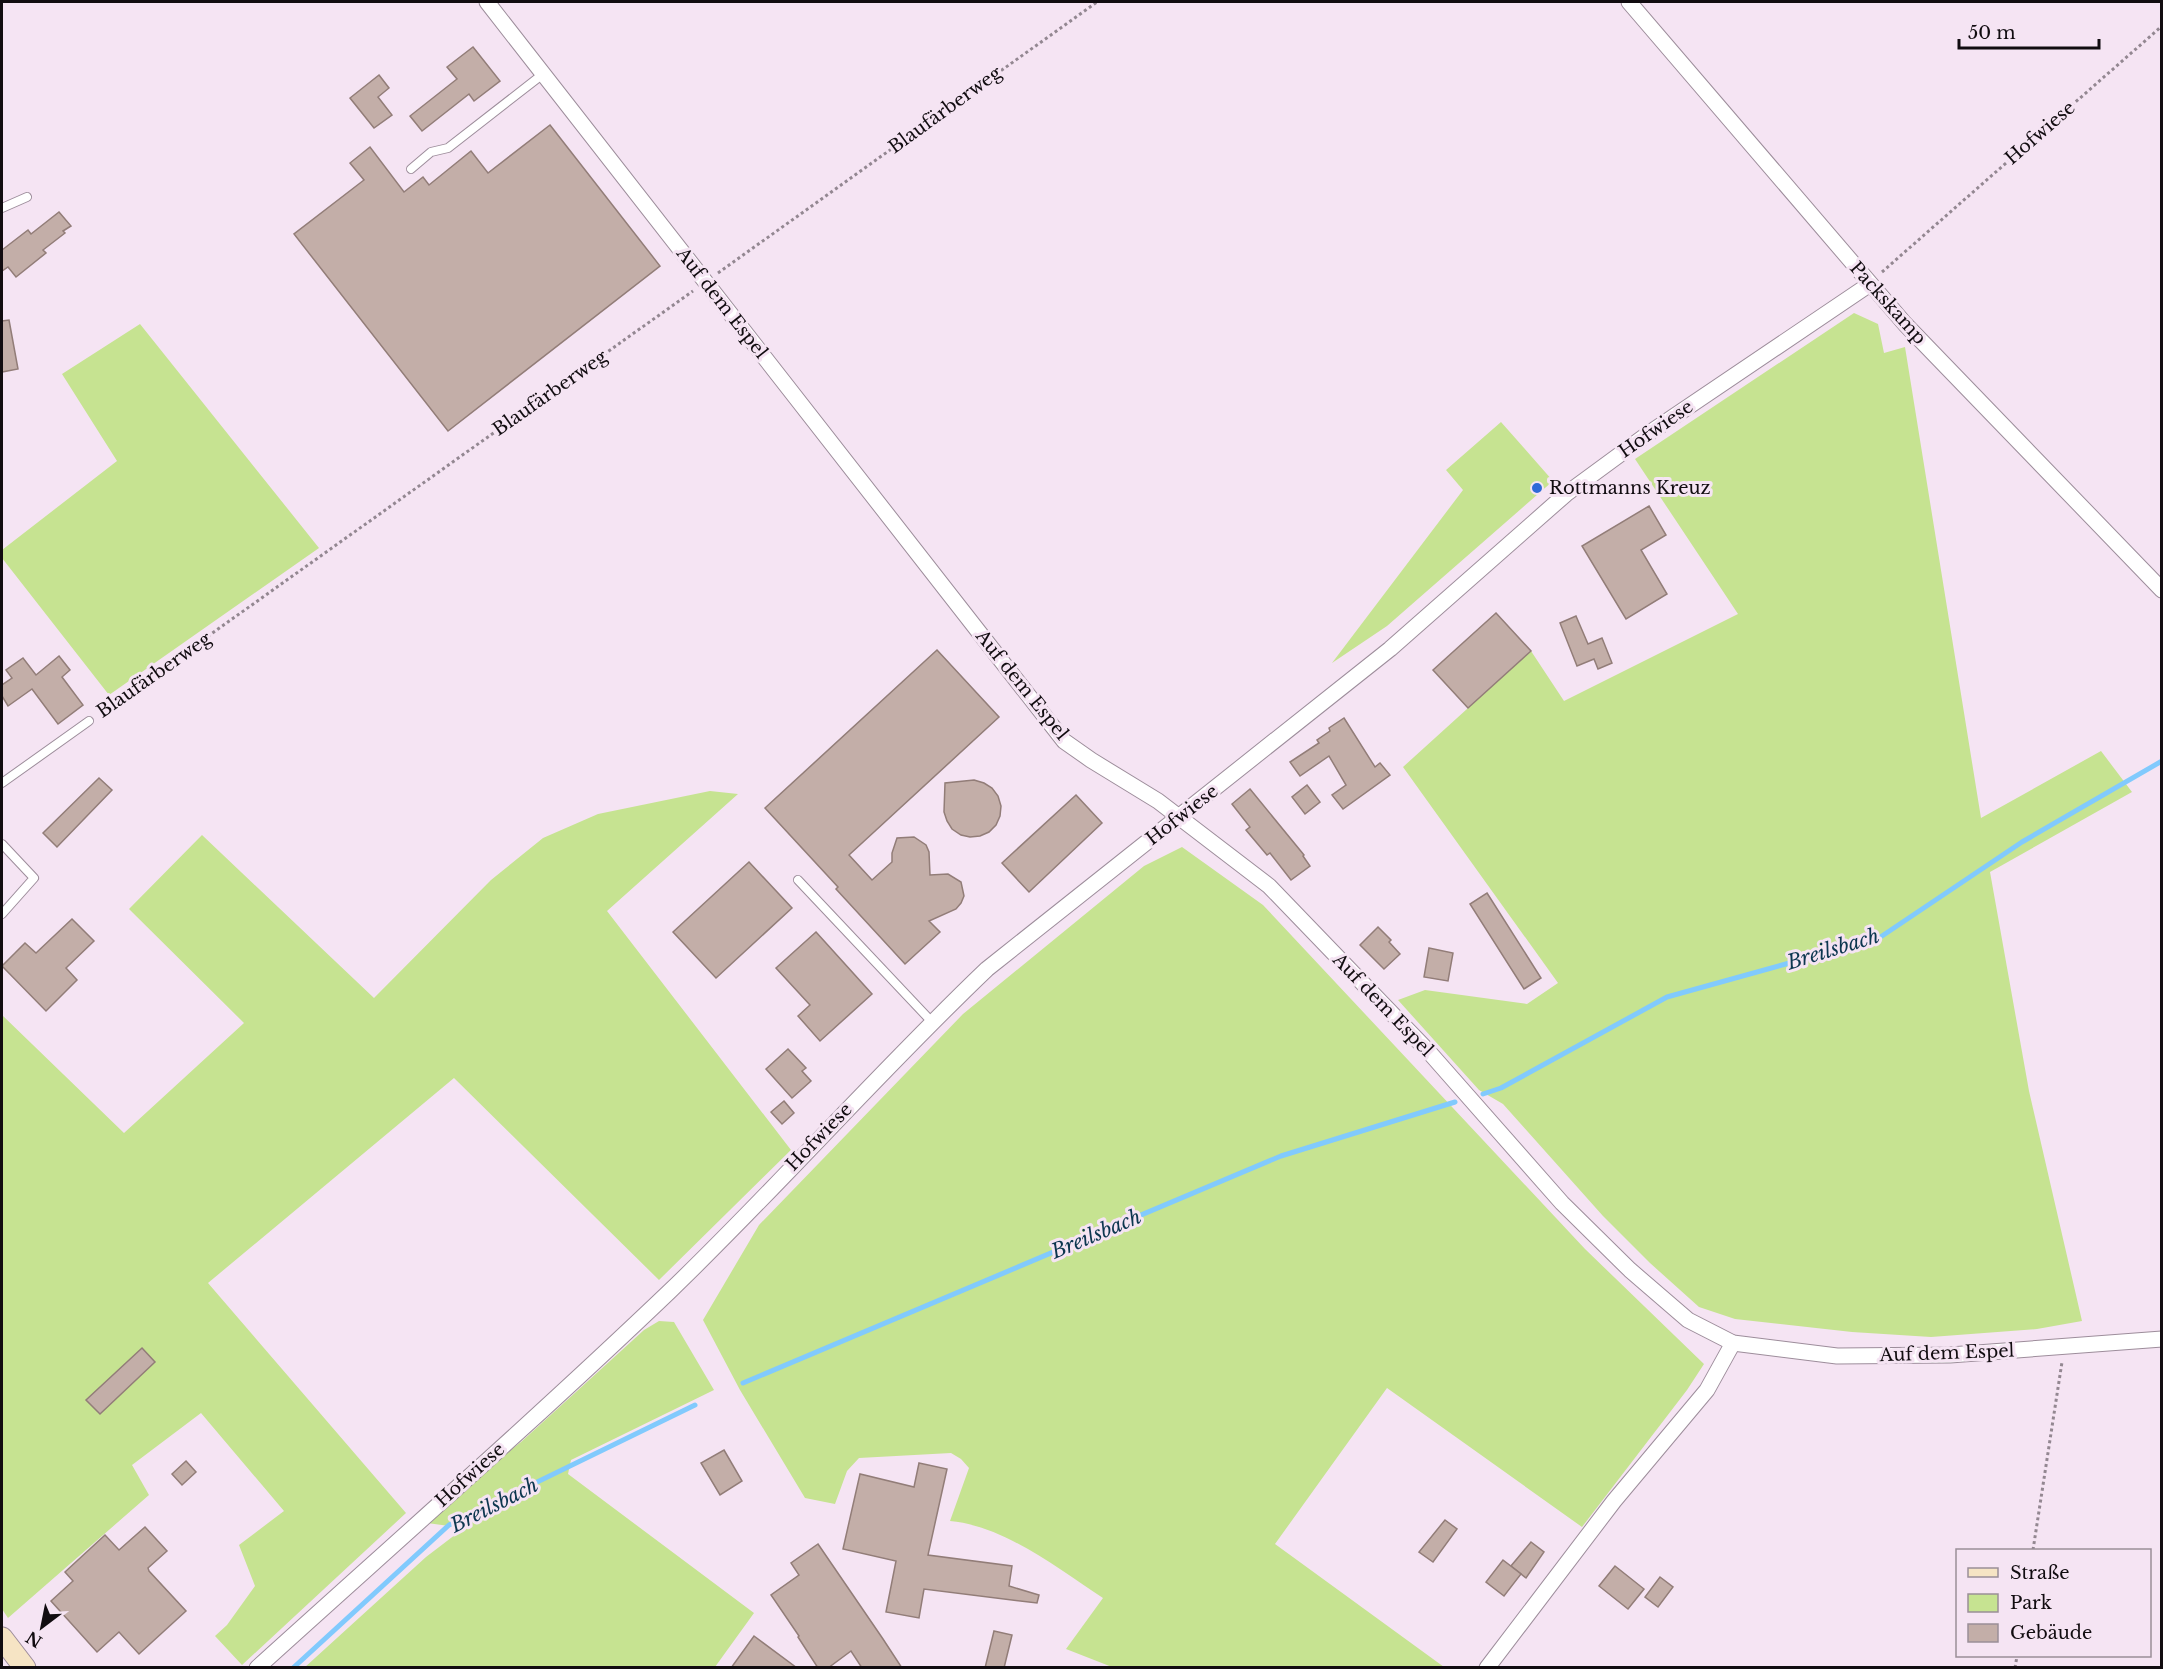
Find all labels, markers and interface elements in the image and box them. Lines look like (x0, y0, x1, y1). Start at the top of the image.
scale bar (1959, 12, 2098, 50)
text: 50 m (1968, 22, 2016, 44)
street label: Blaufärberweg (884, 61, 1006, 158)
street label: Hofwiese (2000, 97, 2080, 169)
street label: Auf dem Espel (671, 242, 772, 363)
street label: Packskamp (1845, 257, 1931, 349)
street label: Blaufärberweg (489, 345, 612, 441)
street label: Hofwiese (1615, 395, 1697, 463)
place label: Rottmanns Kreuz (1549, 477, 1711, 499)
marker: Rottmanns Kreuz (1530, 481, 1544, 495)
street label: Auf dem Espel (970, 625, 1073, 744)
street label: Blaufärberweg (93, 627, 216, 723)
street label: Hofwiese (1141, 780, 1223, 850)
water label: Breilsbach (1783, 924, 1882, 975)
street label: Auf dem Espel (1328, 948, 1438, 1061)
street label: Hofwiese (781, 1099, 857, 1175)
water label: Breilsbach (1046, 1204, 1145, 1264)
street label: Auf dem Espel (1878, 1340, 2015, 1366)
street label: Hofwiese (431, 1438, 509, 1512)
water label: Breilsbach (445, 1473, 542, 1538)
legend (1956, 1549, 2151, 1657)
text: Straße (2010, 1562, 2070, 1584)
text: Park (2010, 1592, 2052, 1614)
north arrow (12, 1597, 72, 1657)
text: Gebäude (2010, 1622, 2092, 1644)
text: N (22, 1627, 46, 1652)

